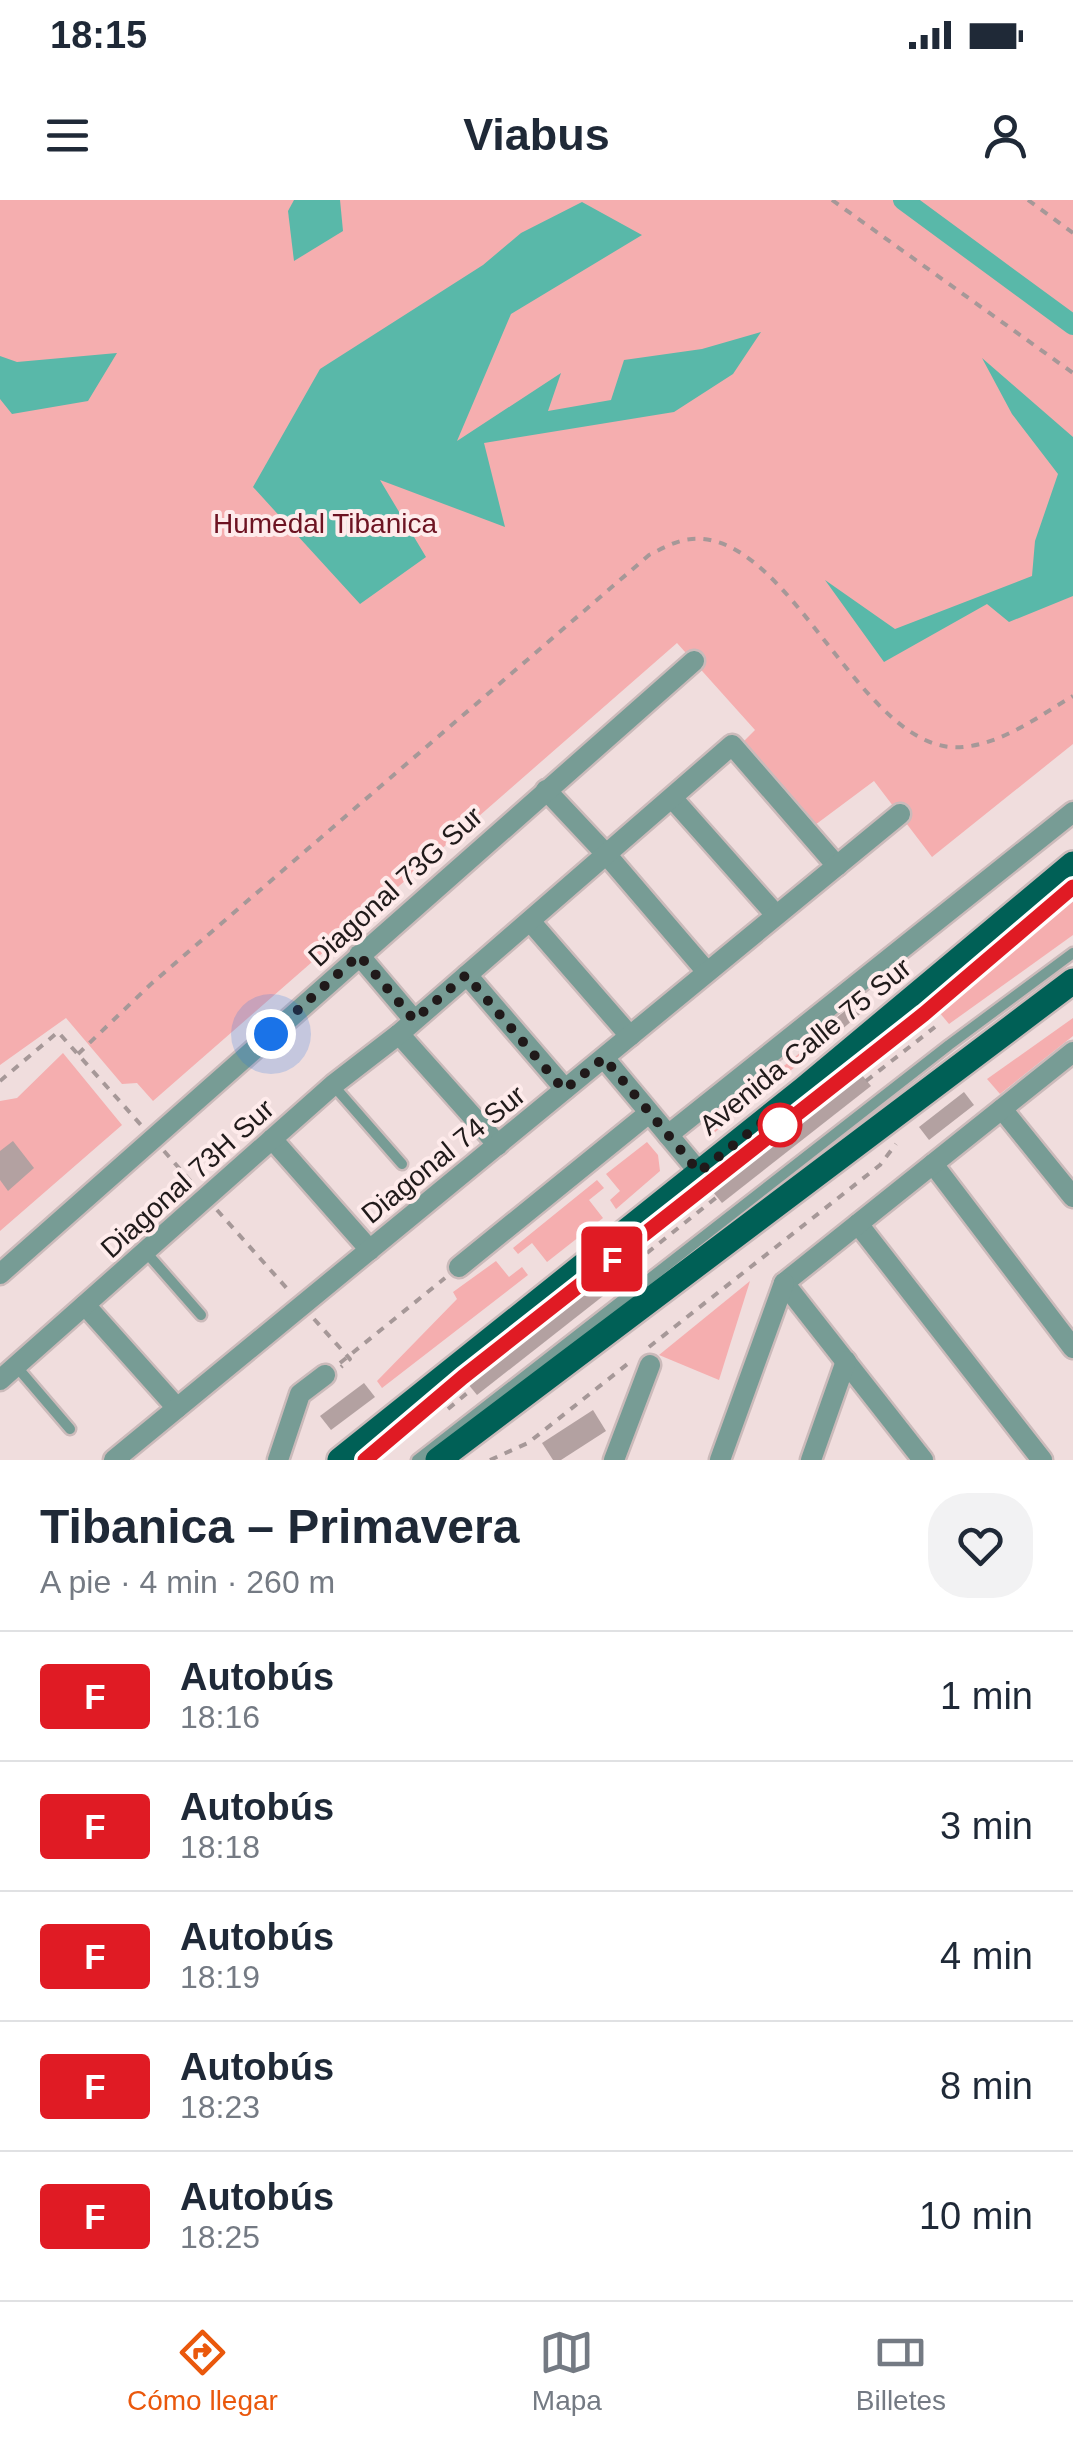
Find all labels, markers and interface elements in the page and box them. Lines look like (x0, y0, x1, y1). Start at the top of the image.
text: 18:15 (50, 14, 147, 56)
icon: menu (40, 108, 95, 163)
icon: person (978, 108, 1033, 163)
text: Viabus (463, 109, 610, 160)
park label: Humedal Tibanica (213, 508, 437, 539)
street label: Diagonal 73G Sur (302, 800, 488, 972)
street label: Avenida Calle 75 Sur (694, 952, 917, 1141)
your location (246, 1009, 296, 1059)
street label: Diagonal 74 Sur (356, 1079, 531, 1230)
street label: Diagonal 73H Sur (95, 1093, 280, 1264)
unlabelled marker (759, 1104, 801, 1146)
line badge: F (580, 1226, 644, 1292)
text: F (601, 1240, 623, 1279)
button: heart (928, 1493, 1033, 1598)
text: Tibanica – Primavera (40, 1500, 519, 1553)
text: A pie · 4 min · 260 m (40, 1564, 335, 1600)
text: Autobús (180, 1656, 334, 1698)
text: 1 min (940, 1675, 1033, 1717)
text: F (84, 1677, 106, 1716)
text: 18:16 (180, 1699, 260, 1735)
text: Autobús (180, 1786, 334, 1828)
text: 3 min (940, 1805, 1033, 1847)
text: F (84, 1807, 106, 1846)
text: 18:18 (180, 1829, 260, 1865)
text: Autobús (180, 1916, 334, 1958)
text: 4 min (940, 1935, 1033, 1977)
text: F (84, 1937, 106, 1976)
text: 18:19 (180, 1959, 260, 1995)
text: Autobús (180, 2046, 334, 2088)
text: 8 min (940, 2065, 1033, 2107)
text: F (84, 2067, 106, 2106)
text: 18:23 (180, 2089, 260, 2125)
text: Autobús (180, 2176, 334, 2218)
text: 10 min (919, 2195, 1033, 2237)
text: F (84, 2197, 106, 2236)
text: 18:25 (180, 2219, 260, 2255)
tab: Cómo llegar (127, 2325, 278, 2417)
tab: Mapa (532, 2325, 602, 2417)
tab: Billetes (856, 2325, 946, 2417)

